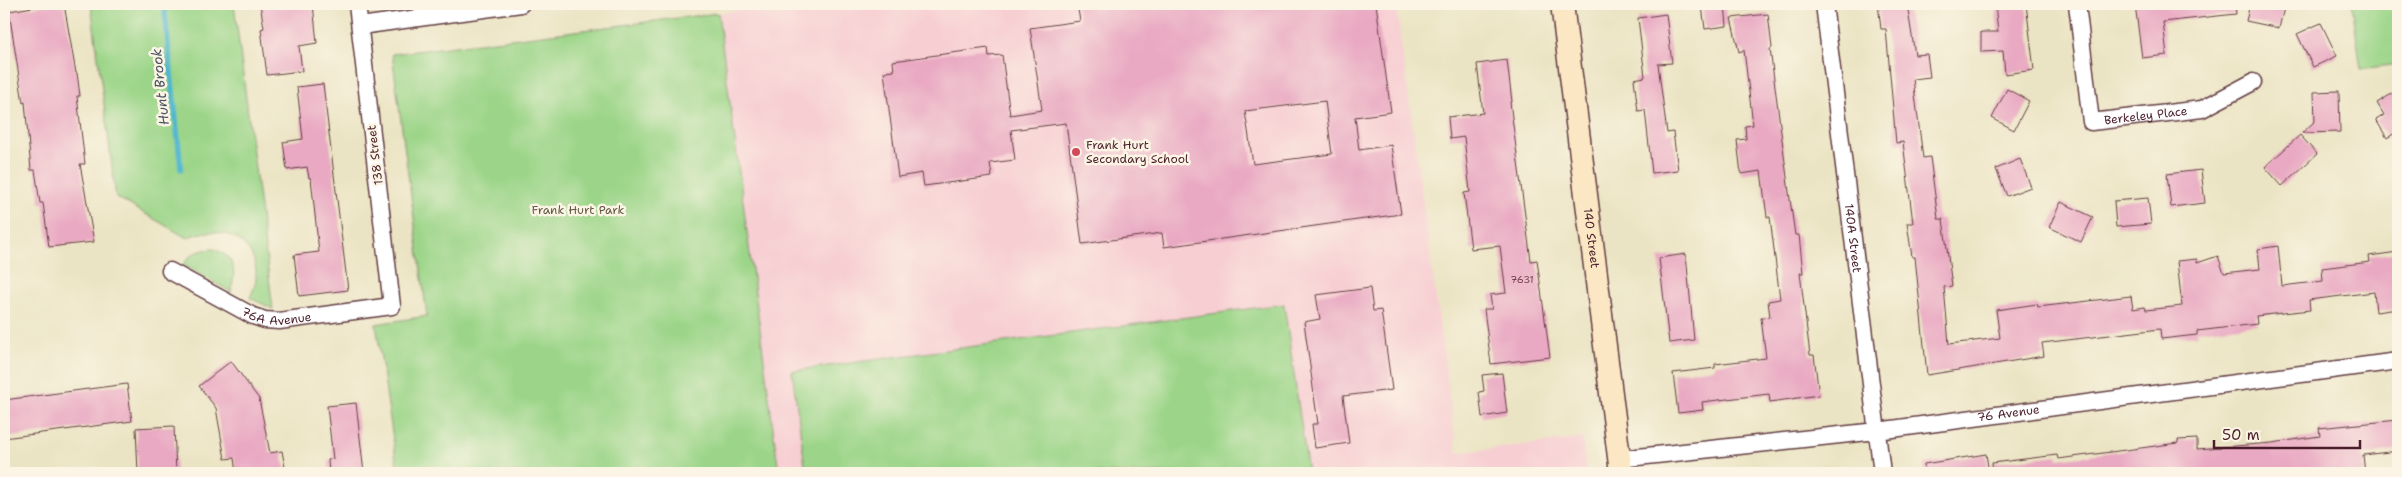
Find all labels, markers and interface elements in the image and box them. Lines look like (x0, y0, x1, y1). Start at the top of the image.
water label: Hunt Brook (147, 48, 173, 126)
street label: Berkeley Place (2103, 103, 2189, 128)
street label: 138 Street (363, 124, 387, 186)
place label: Frank Hurt Secondary School (1086, 137, 1189, 167)
marker: Frank Hurt Secondary School (1070, 146, 1082, 158)
park label: Frank Hurt Park (532, 202, 625, 218)
street label: 140A Street (1841, 203, 1865, 274)
street label: 140 Street (1580, 207, 1603, 269)
house number: 7631 (1510, 273, 1534, 286)
street label: 76A Avenue (239, 303, 313, 329)
street label: 76 Avenue (1976, 401, 2041, 425)
scale bar (2214, 417, 2361, 449)
text: 50 m (2222, 425, 2260, 445)

